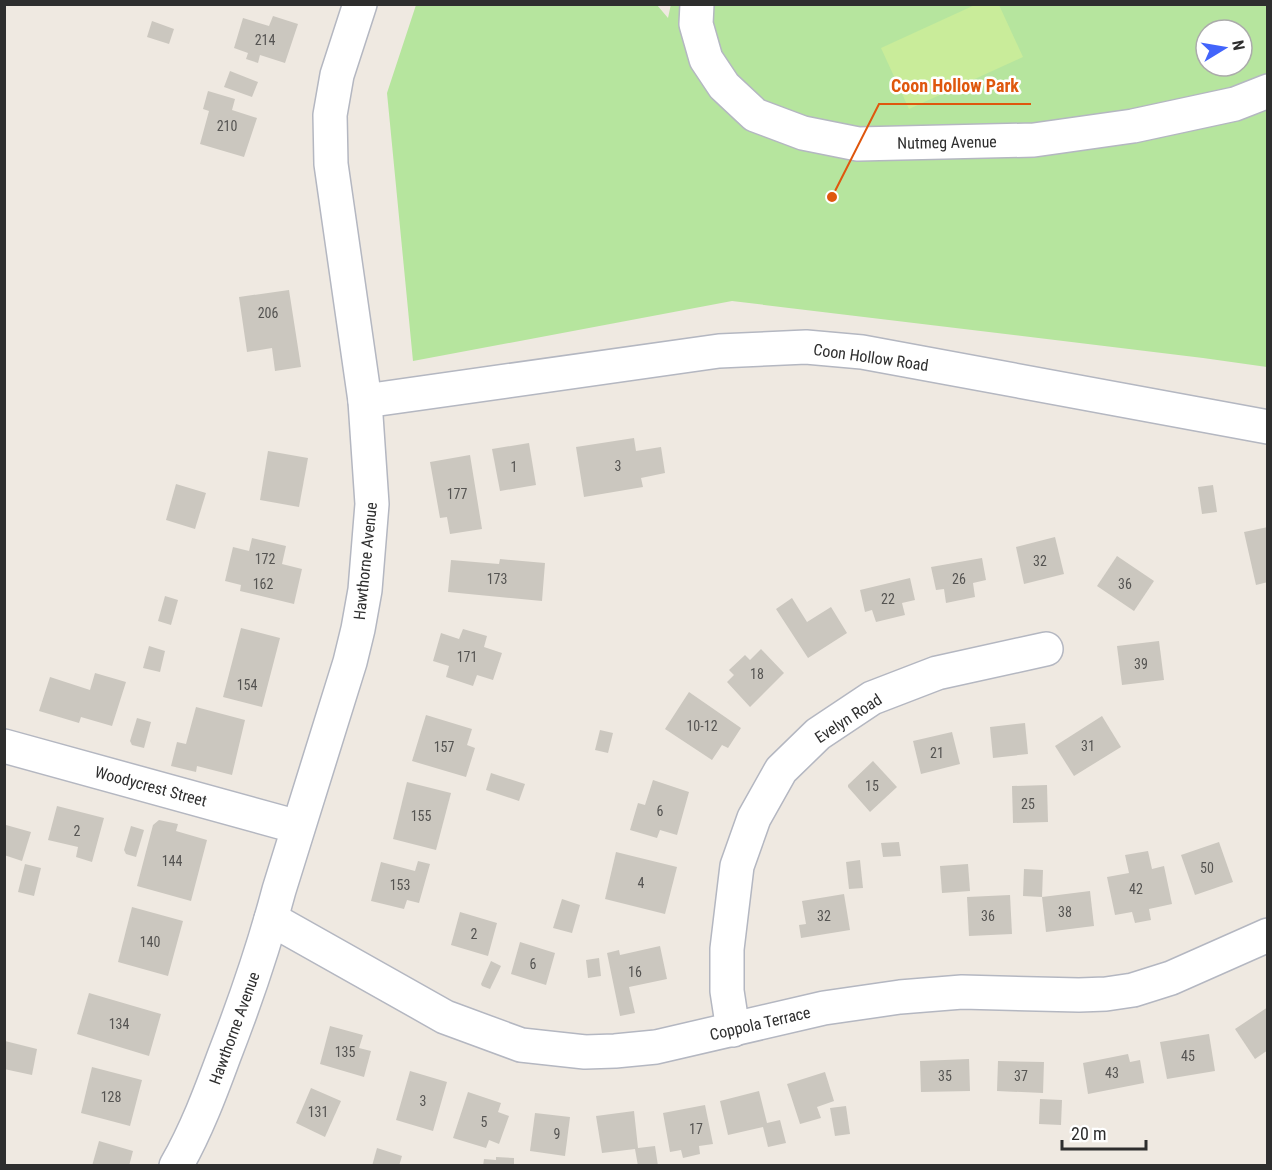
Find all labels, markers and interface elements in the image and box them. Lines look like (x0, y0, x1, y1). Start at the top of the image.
north arrow (1194, 18, 1254, 78)
house number: 214 (255, 32, 275, 48)
text: N (1228, 39, 1248, 52)
callout: Coon Hollow Park (879, 68, 1031, 104)
text: Coon Hollow Park (891, 75, 1019, 96)
house number: 210 (217, 118, 237, 134)
street label: Nutmeg Avenue (897, 132, 997, 153)
house number: 206 (258, 305, 278, 321)
street label: Coon Hollow Road (812, 340, 930, 375)
house number: 3 (615, 458, 621, 474)
house number: 1 (511, 459, 517, 475)
house number: 177 (447, 486, 467, 502)
street label: Hawthorne Avenue (350, 501, 381, 621)
house number: 172 (255, 551, 275, 567)
house number: 32 (1033, 553, 1047, 569)
house number: 173 (487, 571, 507, 587)
house number: 26 (952, 571, 966, 587)
house number: 162 (253, 576, 273, 592)
house number: 36 (1118, 576, 1132, 592)
house number: 22 (881, 591, 895, 607)
house number: 171 (457, 649, 477, 665)
house number: 39 (1134, 656, 1148, 672)
house number: 18 (750, 666, 764, 682)
house number: 154 (237, 677, 257, 693)
street label: Evelyn Road (811, 690, 885, 747)
house number: 10-12 (686, 718, 718, 734)
house number: 31 (1081, 738, 1095, 754)
house number: 157 (434, 739, 454, 755)
house number: 21 (930, 745, 944, 761)
street label: Woodycrest Street (93, 762, 209, 811)
house number: 15 (865, 778, 879, 794)
house number: 25 (1021, 796, 1035, 812)
house number: 6 (657, 803, 664, 819)
house number: 155 (411, 808, 431, 824)
house number: 2 (74, 823, 81, 839)
house number: 144 (162, 853, 182, 869)
house number: 50 (1200, 860, 1214, 876)
house number: 4 (638, 875, 645, 891)
house number: 153 (390, 877, 410, 893)
house number: 42 (1129, 881, 1143, 897)
house number: 38 (1058, 904, 1072, 920)
house number: 32 (817, 908, 831, 924)
house number: 36 (981, 908, 995, 924)
house number: 2 (471, 926, 478, 942)
house number: 140 (140, 934, 160, 950)
house number: 6 (530, 956, 537, 972)
house number: 16 (628, 964, 642, 980)
street label: Hawthorne Avenue (205, 969, 264, 1087)
street label: Coppola Terrace (708, 1003, 812, 1044)
house number: 134 (109, 1016, 129, 1032)
house number: 135 (335, 1044, 355, 1060)
house number: 45 (1181, 1048, 1195, 1064)
house number: 43 (1105, 1065, 1119, 1081)
house number: 35 (938, 1068, 952, 1084)
house number: 37 (1014, 1068, 1028, 1084)
house number: 128 (101, 1089, 121, 1105)
house number: 3 (420, 1093, 426, 1109)
house number: 131 (308, 1104, 328, 1120)
scale bar (1062, 1113, 1146, 1151)
house number: 5 (481, 1114, 488, 1130)
house number: 17 (689, 1121, 703, 1137)
text: 20 m (1071, 1123, 1106, 1144)
house number: 9 (554, 1126, 560, 1142)

